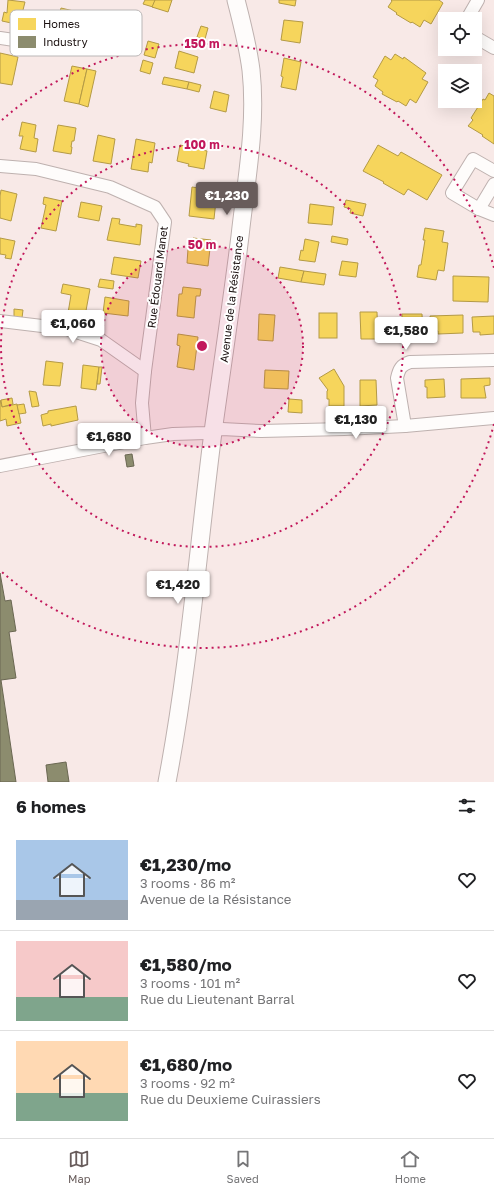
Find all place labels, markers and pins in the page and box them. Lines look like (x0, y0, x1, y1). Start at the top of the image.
pin: €1,230 (194, 182, 260, 216)
pin: €1,060 (40, 310, 106, 344)
pin: €1,580 (373, 317, 439, 351)
centre of rings (195, 339, 209, 353)
pin: €1,130 (323, 406, 389, 440)
pin: €1,680 (76, 423, 142, 457)
pin: €1,420 (145, 571, 211, 605)

